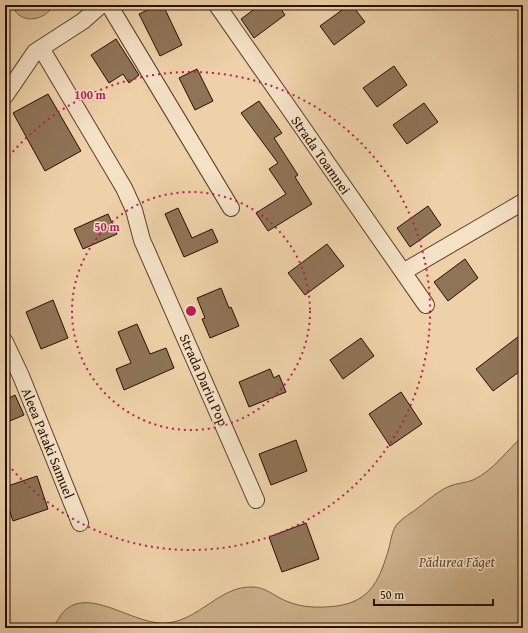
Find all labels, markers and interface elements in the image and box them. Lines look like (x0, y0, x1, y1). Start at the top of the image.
text: 100 m (74, 86, 107, 103)
street label: Strada Toamnei (286, 112, 356, 198)
text: 50 m (94, 218, 120, 235)
centre of rings (184, 304, 198, 318)
street label: Strada Dariu Pop (175, 331, 233, 430)
street label: Aleea Pataki Samuel (17, 385, 79, 502)
park label: Pădurea Făget (418, 552, 496, 572)
scale bar (374, 581, 493, 607)
text: 50 m (380, 586, 404, 603)

